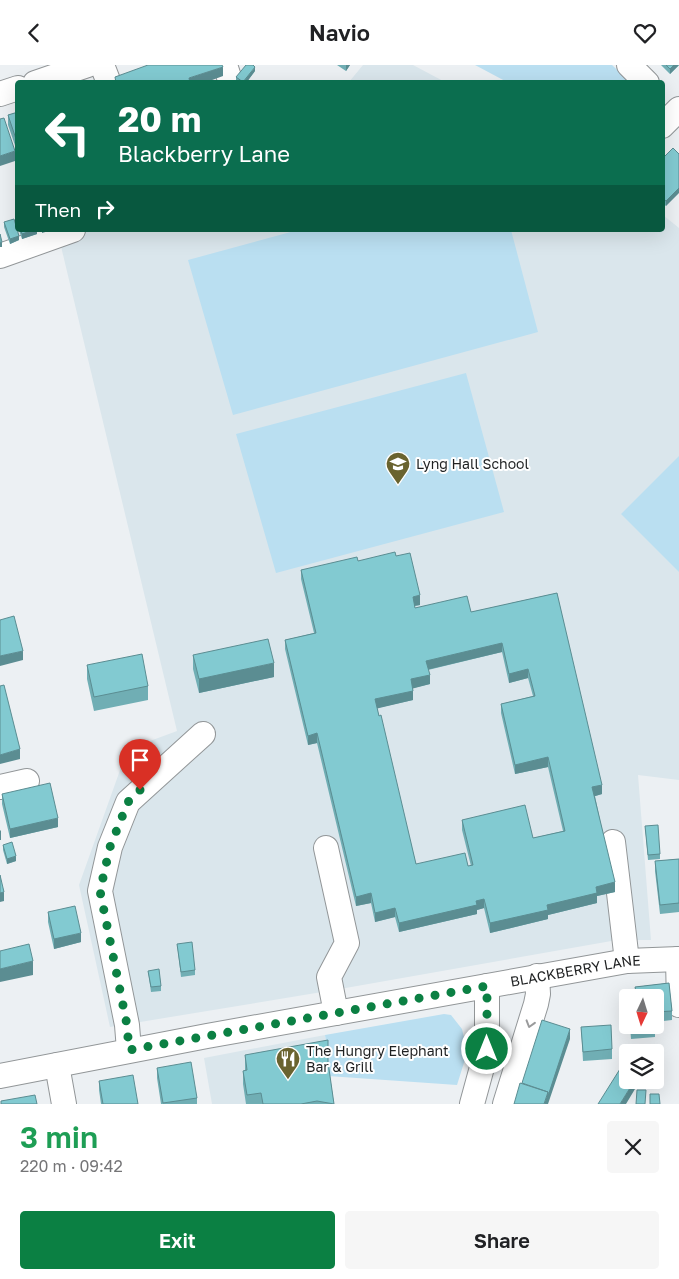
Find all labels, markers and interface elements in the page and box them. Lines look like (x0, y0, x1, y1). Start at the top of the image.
icon: back (20, 19, 48, 47)
text: Navio (309, 19, 370, 46)
icon: heart (631, 19, 659, 47)
text: 20 m (118, 98, 201, 140)
icon: left (35, 100, 100, 165)
text: Blackberry Lane (118, 140, 290, 167)
icon: right (91, 195, 119, 223)
text: Then (35, 198, 81, 221)
school or university icon: Lyng Hall School (385, 451, 411, 485)
place label: Lyng Hall School (416, 455, 529, 472)
pin (119, 739, 161, 790)
icon: arrive (126, 746, 154, 774)
street label: BLACKBERRY LANE (509, 951, 641, 990)
north arrow (619, 989, 664, 1034)
map controls (619, 989, 664, 1089)
one-way arrow (526, 1020, 536, 1028)
position arrow (460, 1022, 512, 1074)
place label: The Hungry Elephant Bar & Grill (306, 1042, 449, 1075)
button: layers (619, 1044, 664, 1089)
restaurant icon: The Hungry Elephant Bar & Grill (275, 1046, 301, 1080)
text: 3 min (20, 1119, 98, 1155)
button: close (607, 1121, 659, 1173)
text: 220 m · 09:42 (20, 1156, 123, 1176)
button: Exit (20, 1211, 335, 1269)
button: Share (345, 1211, 659, 1269)

